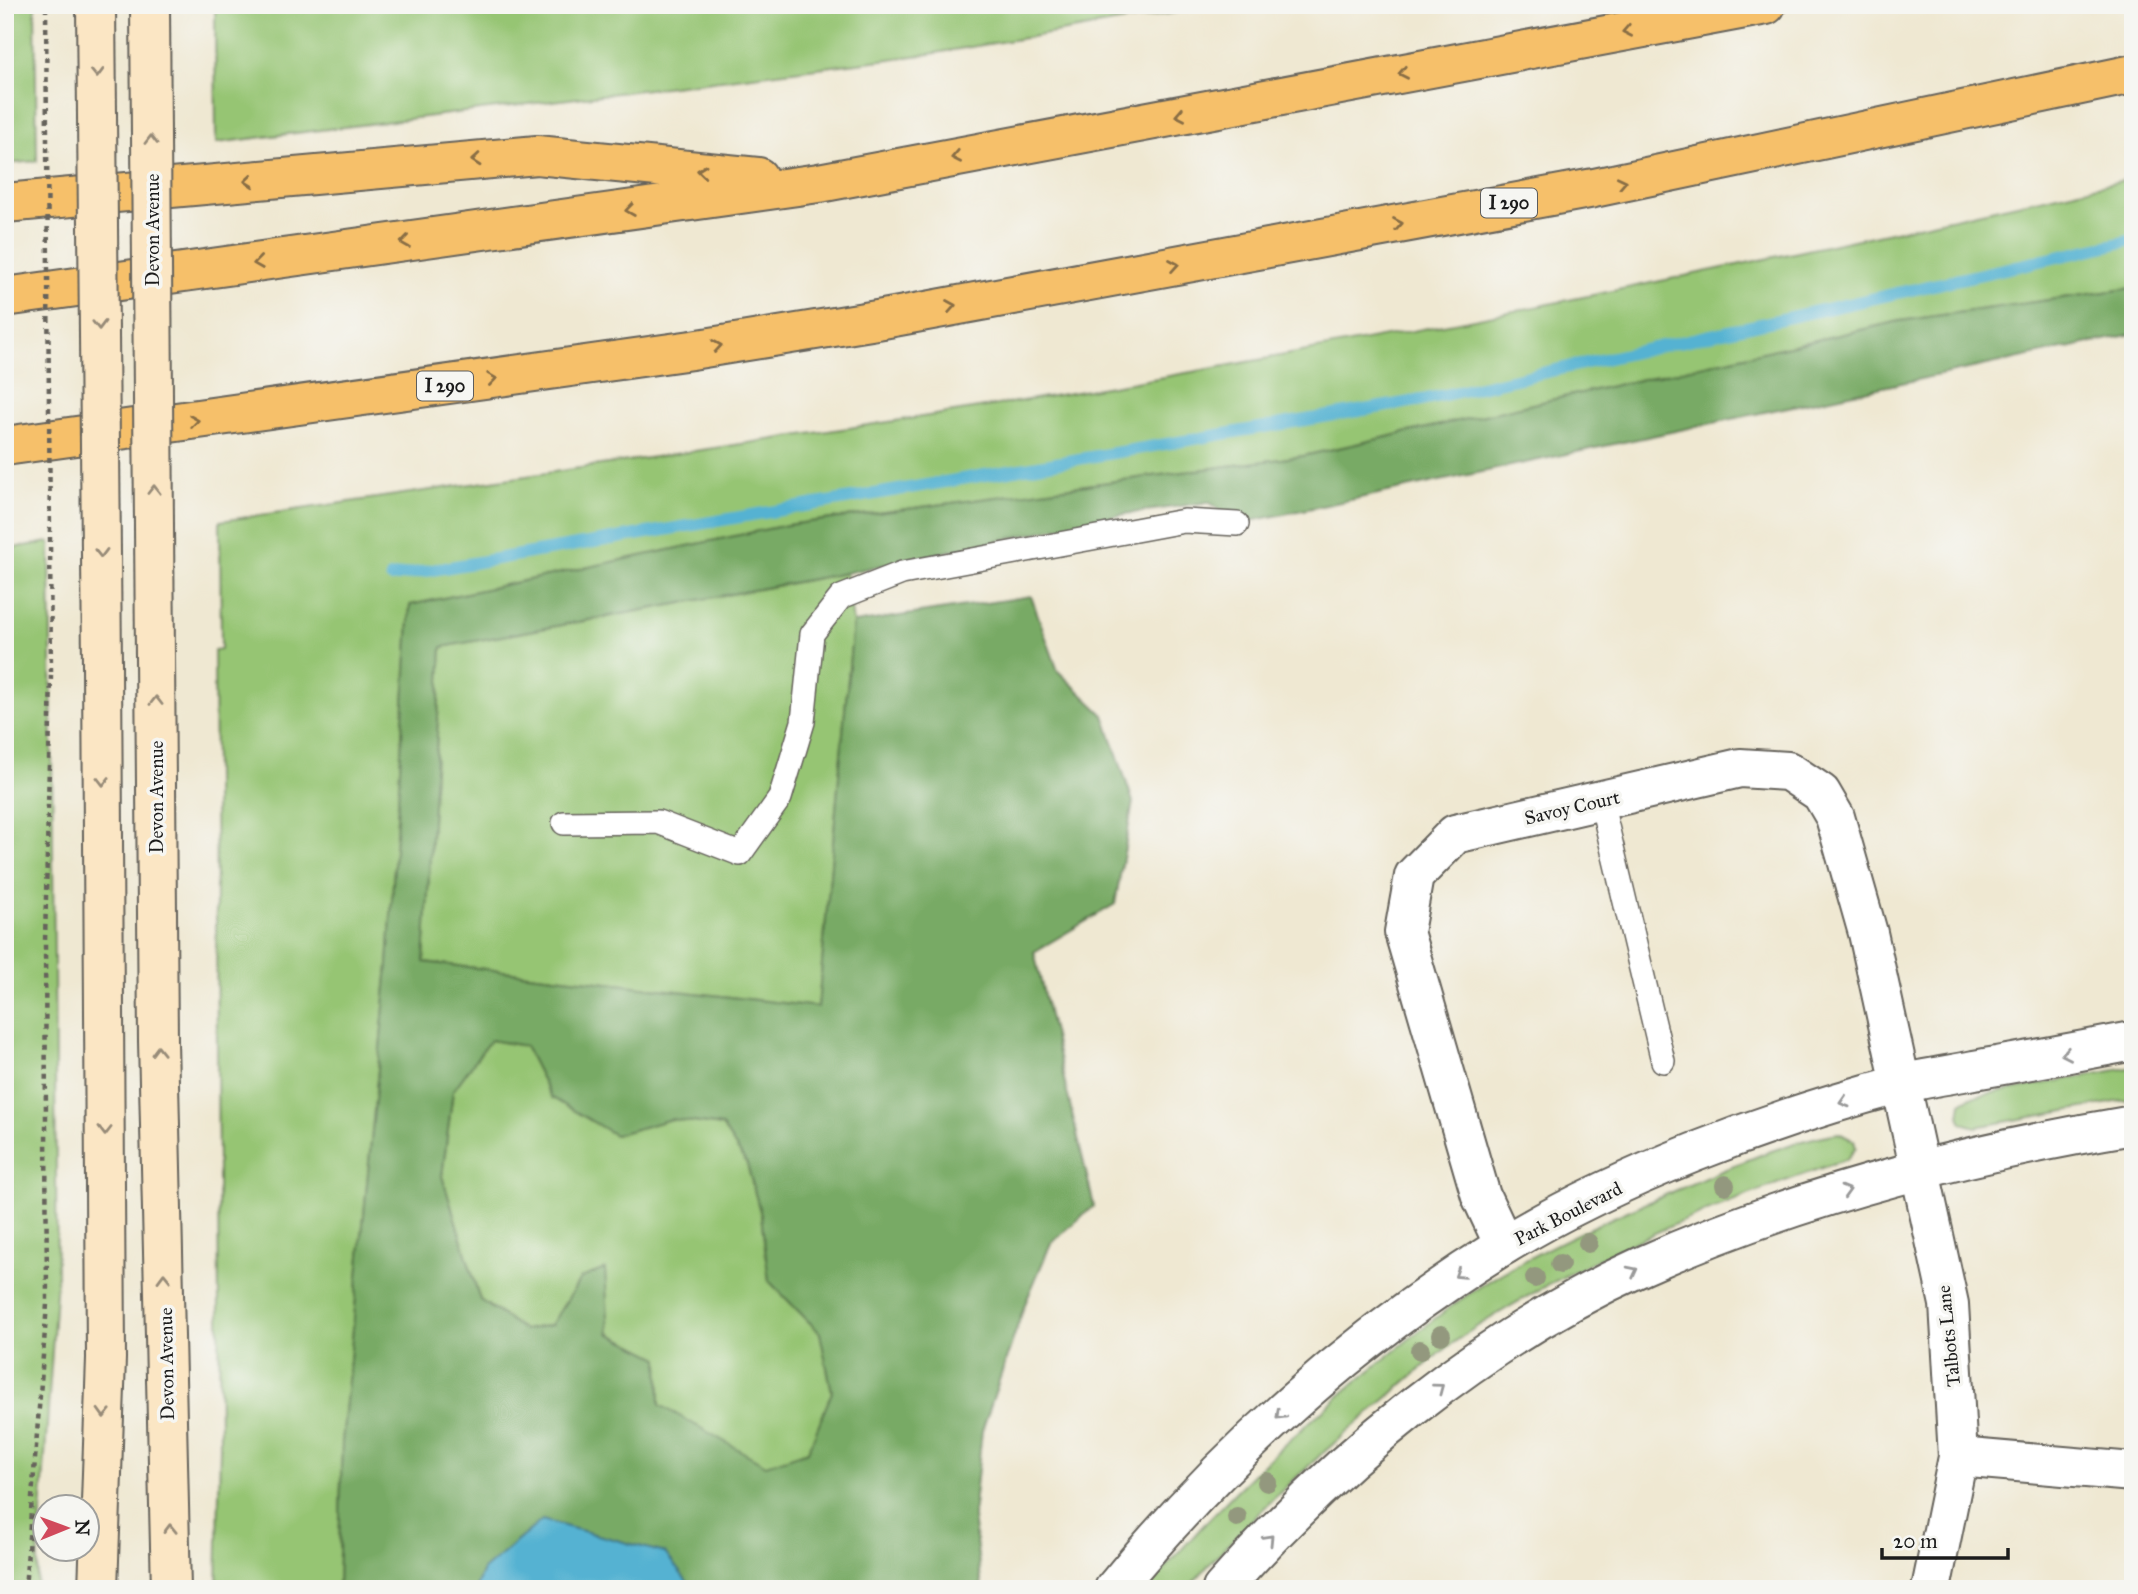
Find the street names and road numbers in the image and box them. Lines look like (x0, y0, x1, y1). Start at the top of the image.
street label: Devon Avenue (141, 173, 164, 286)
road number: I 290 (1481, 188, 1537, 218)
road number: I 290 (417, 372, 473, 400)
street label: Devon Avenue (145, 740, 168, 853)
street label: Savoy Court (1522, 785, 1622, 830)
street label: Park Boulevard (1511, 1176, 1626, 1250)
street label: Talbots Lane (1932, 1284, 1965, 1388)
street label: Devon Avenue (154, 1307, 179, 1421)

